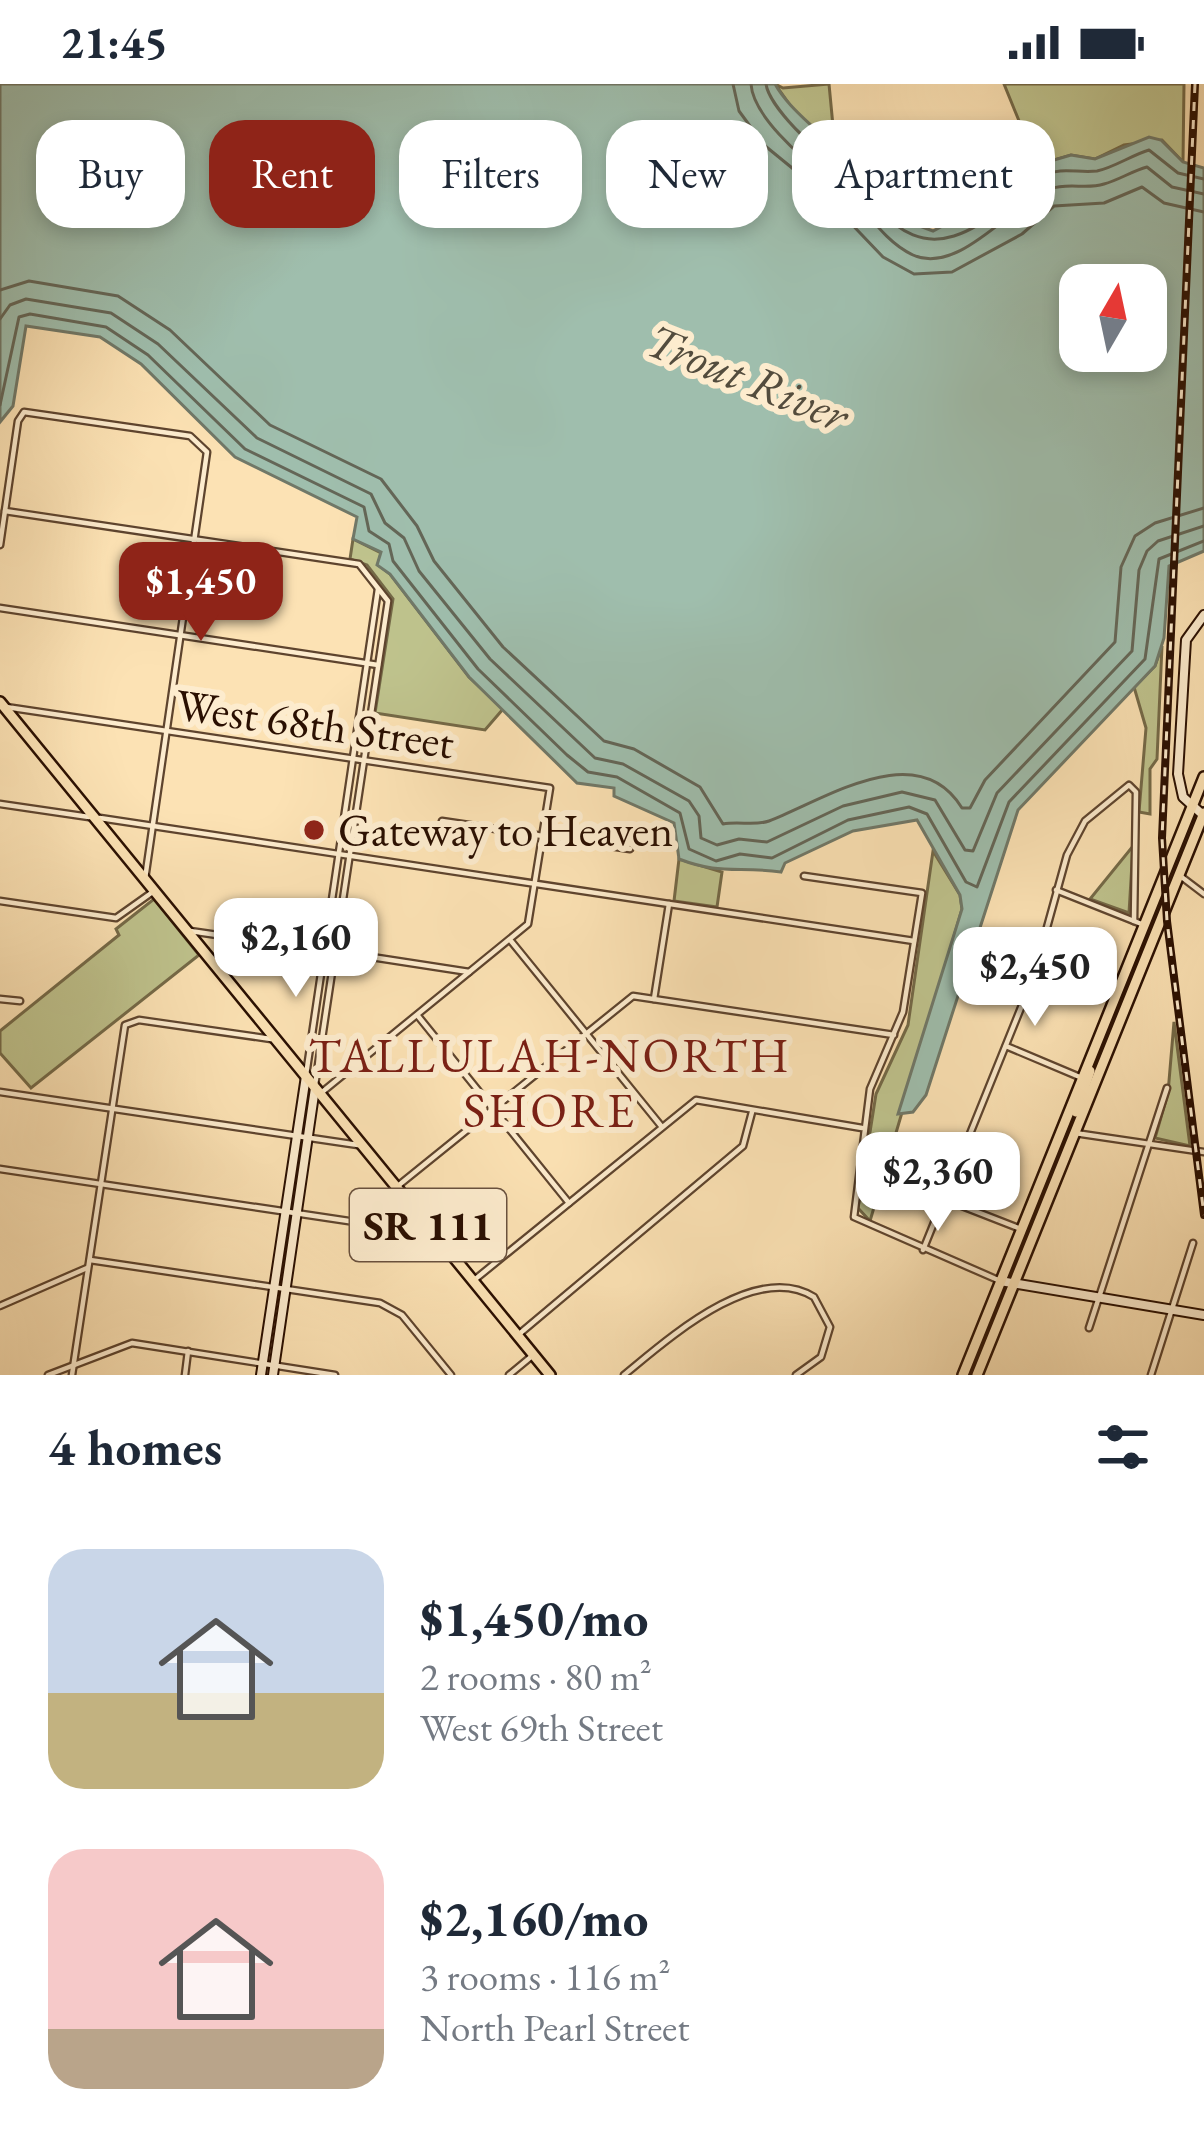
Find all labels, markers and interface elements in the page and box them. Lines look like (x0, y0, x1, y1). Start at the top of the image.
text: 21:45 (60, 13, 168, 71)
chip: Buy (36, 120, 185, 228)
chip: Rent (209, 120, 375, 228)
chip: Filters (399, 120, 582, 228)
chip: New (606, 120, 768, 228)
chip: Apartment (792, 120, 1055, 228)
north arrow (1059, 264, 1167, 372)
map controls (1059, 264, 1167, 372)
water label: Trout River (638, 309, 861, 447)
pin: $1,450 (103, 542, 299, 644)
text: $1,450 (146, 555, 256, 606)
street label: West 68th Street (172, 675, 458, 771)
place label: Gateway to Heaven (338, 801, 673, 859)
marker: Gateway to Heaven (301, 817, 327, 843)
pin: $2,160 (198, 898, 394, 1000)
text: $2,160 (241, 911, 351, 962)
pin: $2,450 (937, 927, 1133, 1029)
text: $2,450 (980, 940, 1090, 991)
district label: TALLULAH-NORTH SHORE (308, 1024, 792, 1141)
pin: $2,360 (840, 1132, 1036, 1234)
text: $2,360 (883, 1145, 993, 1196)
road number: SR 111 (350, 1189, 506, 1261)
text: 4 homes (48, 1414, 222, 1480)
icon: filters (1090, 1414, 1156, 1480)
text: $1,450/mo (420, 1585, 648, 1651)
icon: home (144, 1597, 288, 1741)
text: 2 rooms · 80 m² (420, 1651, 652, 1702)
text: West 69th Street (420, 1702, 663, 1753)
text: $2,160/mo (420, 1885, 648, 1951)
icon: home (144, 1897, 288, 2041)
text: 3 rooms · 116 m² (420, 1951, 671, 2002)
text: North Pearl Street (420, 2002, 690, 2053)

